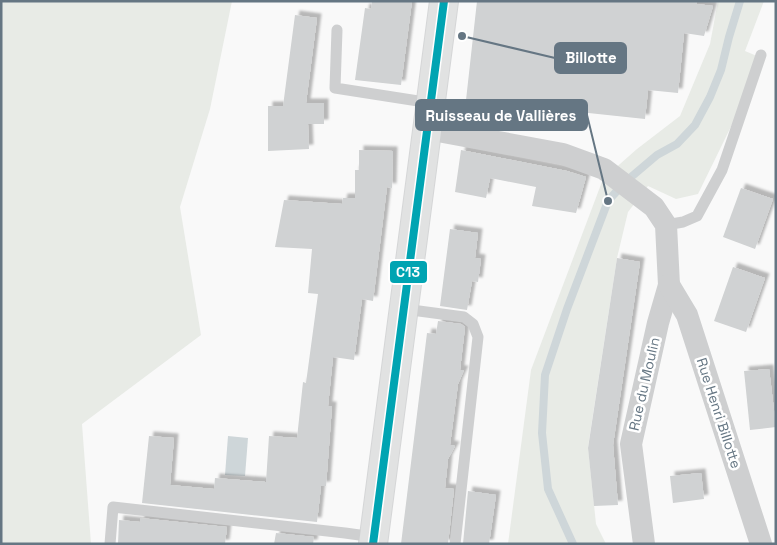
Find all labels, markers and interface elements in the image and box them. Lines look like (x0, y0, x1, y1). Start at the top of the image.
callout: Billotte (555, 43, 626, 73)
text: Billotte (565, 48, 617, 67)
callout: Ruisseau de Vallières (416, 100, 587, 130)
text: Ruisseau de Vallières (426, 106, 577, 125)
line badge: C13 (389, 260, 428, 284)
text: C13 (396, 263, 420, 281)
street label: Rue du Moulin (625, 336, 663, 432)
street label: Rue Henri Billotte (693, 355, 745, 471)

